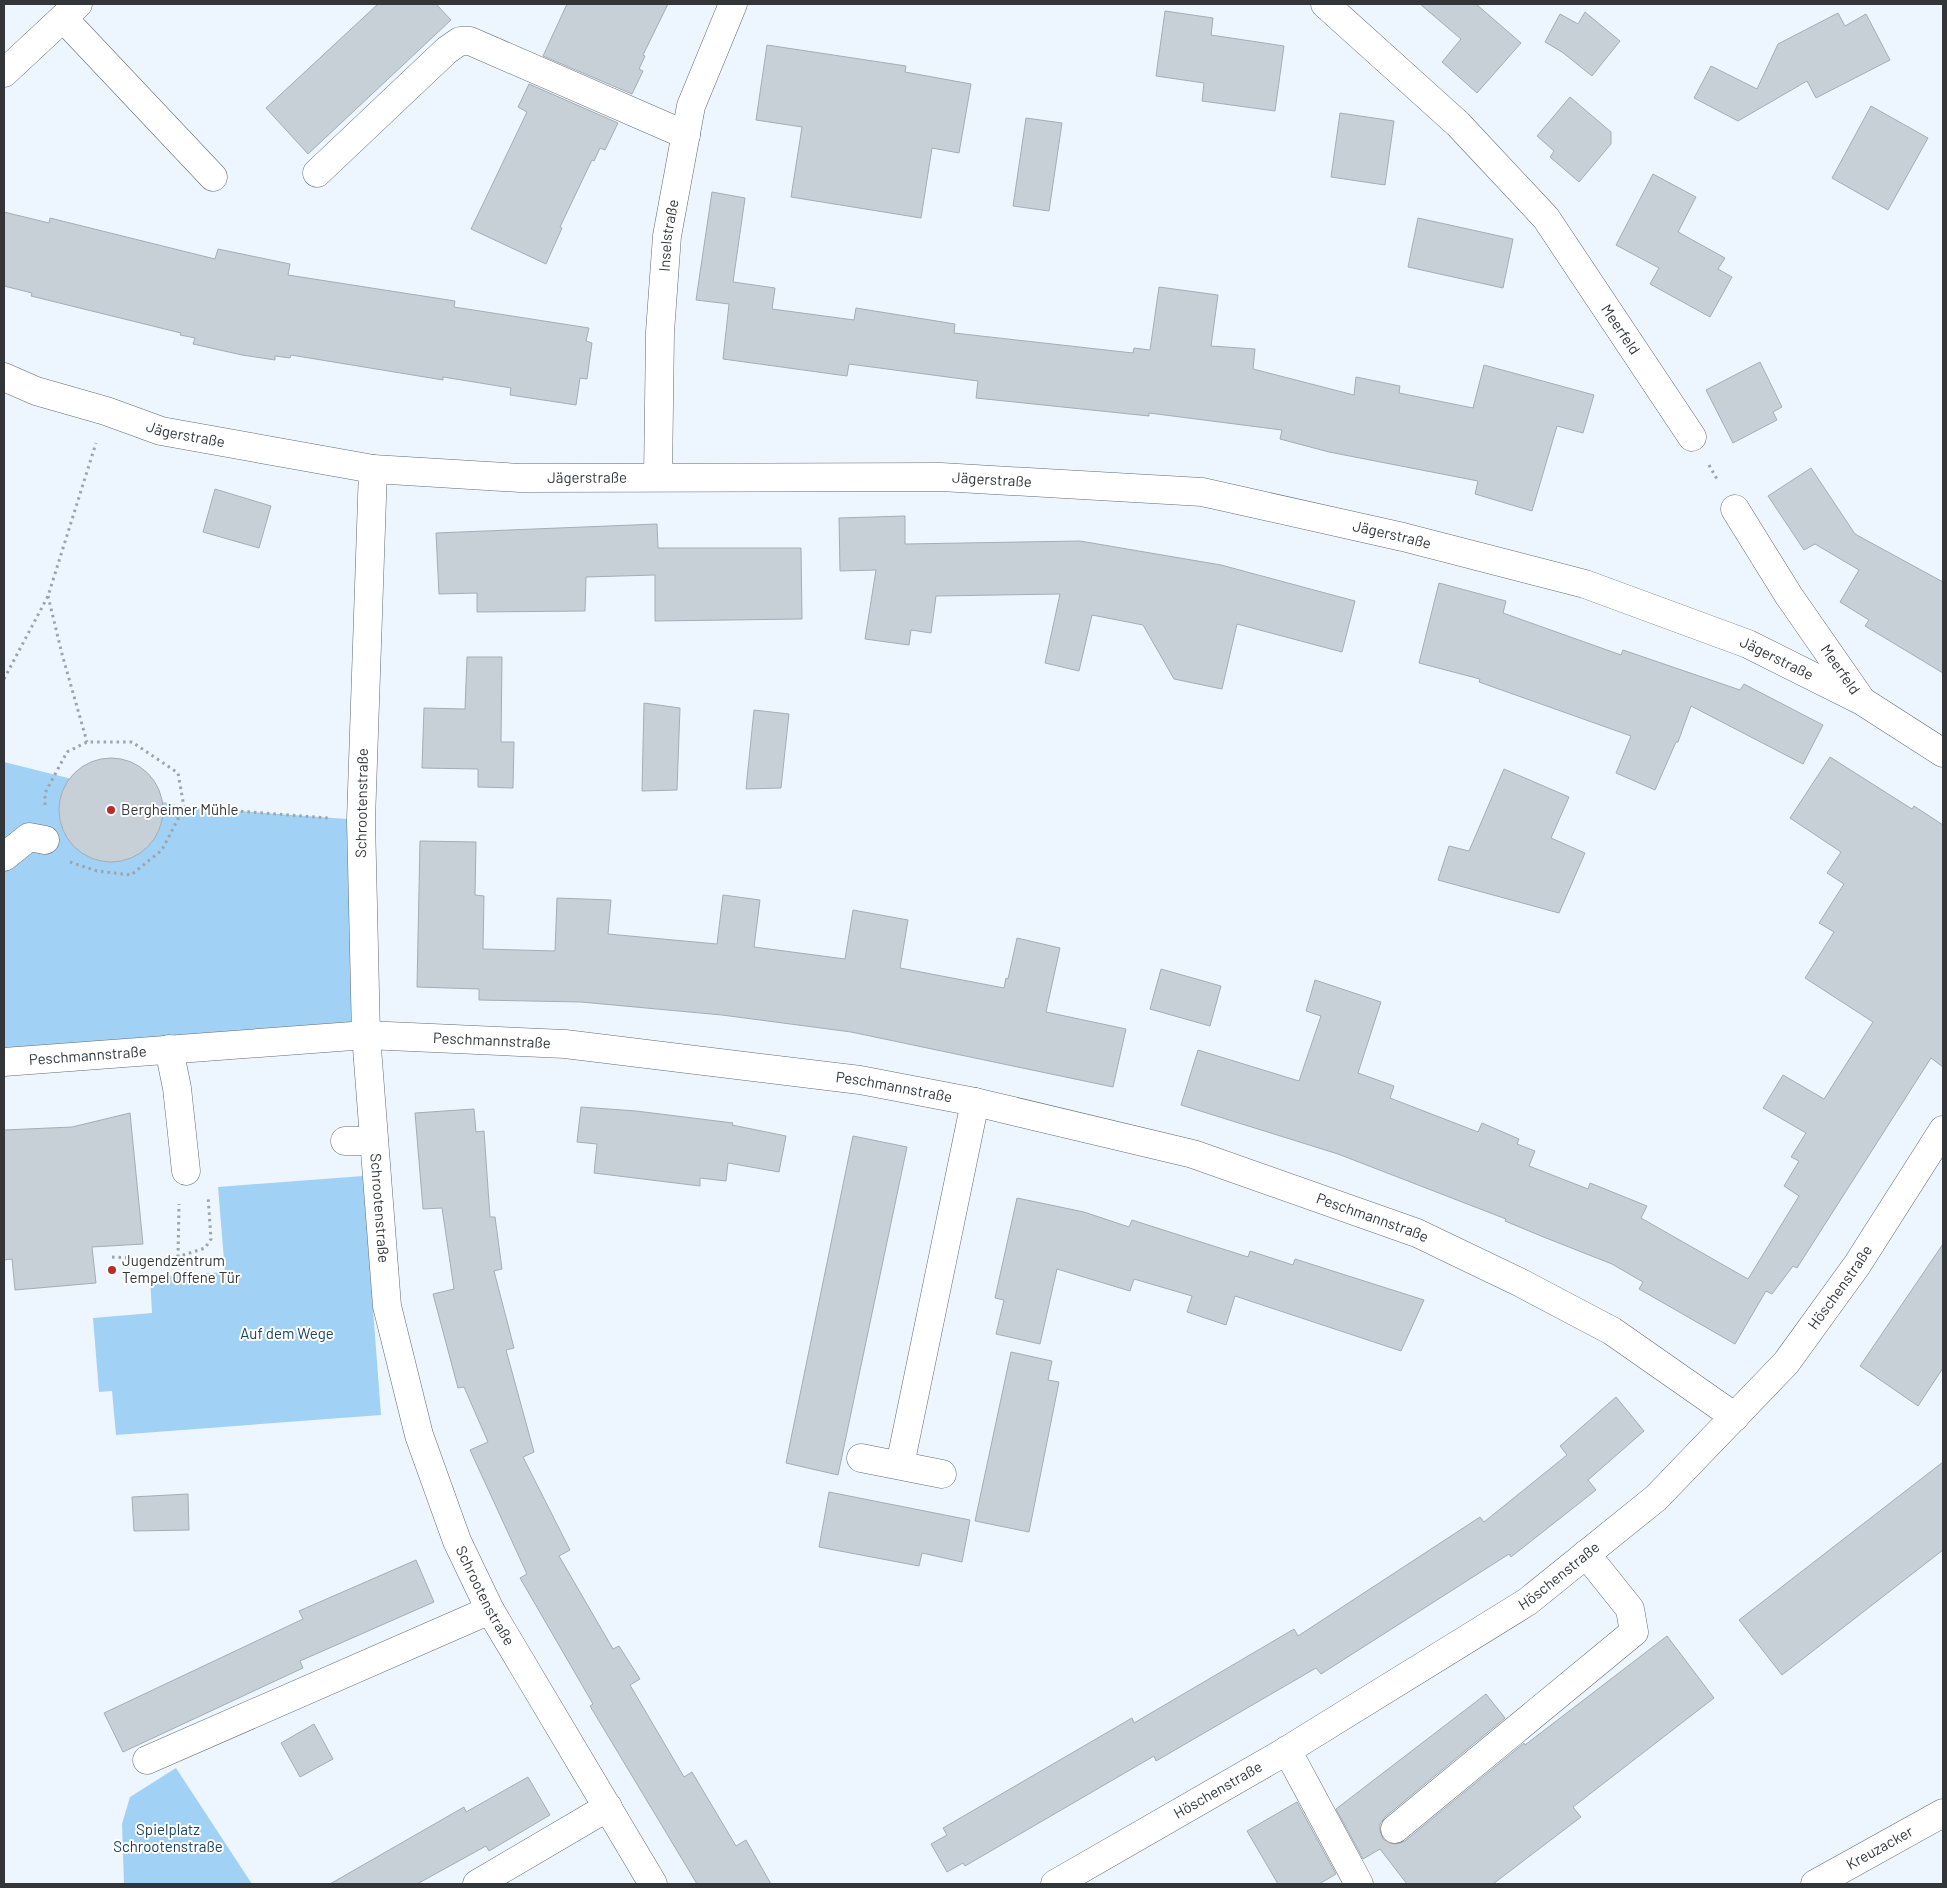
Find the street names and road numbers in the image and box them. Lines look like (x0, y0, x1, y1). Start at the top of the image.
street label: Inselstraße (654, 198, 682, 272)
street label: Meerfeld (1598, 300, 1644, 358)
street label: Jägerstraße (144, 416, 226, 450)
street label: Jägerstraße (547, 468, 627, 486)
street label: Jägerstraße (952, 468, 1032, 490)
street label: Jägerstraße (1351, 516, 1433, 552)
street label: Jägerstraße (1738, 632, 1817, 683)
street label: Meerfeld (1817, 641, 1865, 697)
street label: Schrootenstraße (351, 748, 371, 858)
street label: Peschmannstraße (433, 1028, 551, 1051)
street label: Peschmannstraße (28, 1041, 147, 1068)
street label: Peschmannstraße (835, 1067, 954, 1105)
street label: Schrootenstraße (367, 1153, 394, 1264)
street label: Peschmannstraße (1314, 1188, 1432, 1245)
street label: Höschenstraße (1803, 1241, 1875, 1333)
street label: Höschenstraße (1515, 1537, 1603, 1613)
street label: Schrootenstraße (453, 1543, 519, 1648)
street label: Höschenstraße (1170, 1757, 1265, 1822)
street label: Kreuzacker (1843, 1821, 1916, 1873)

